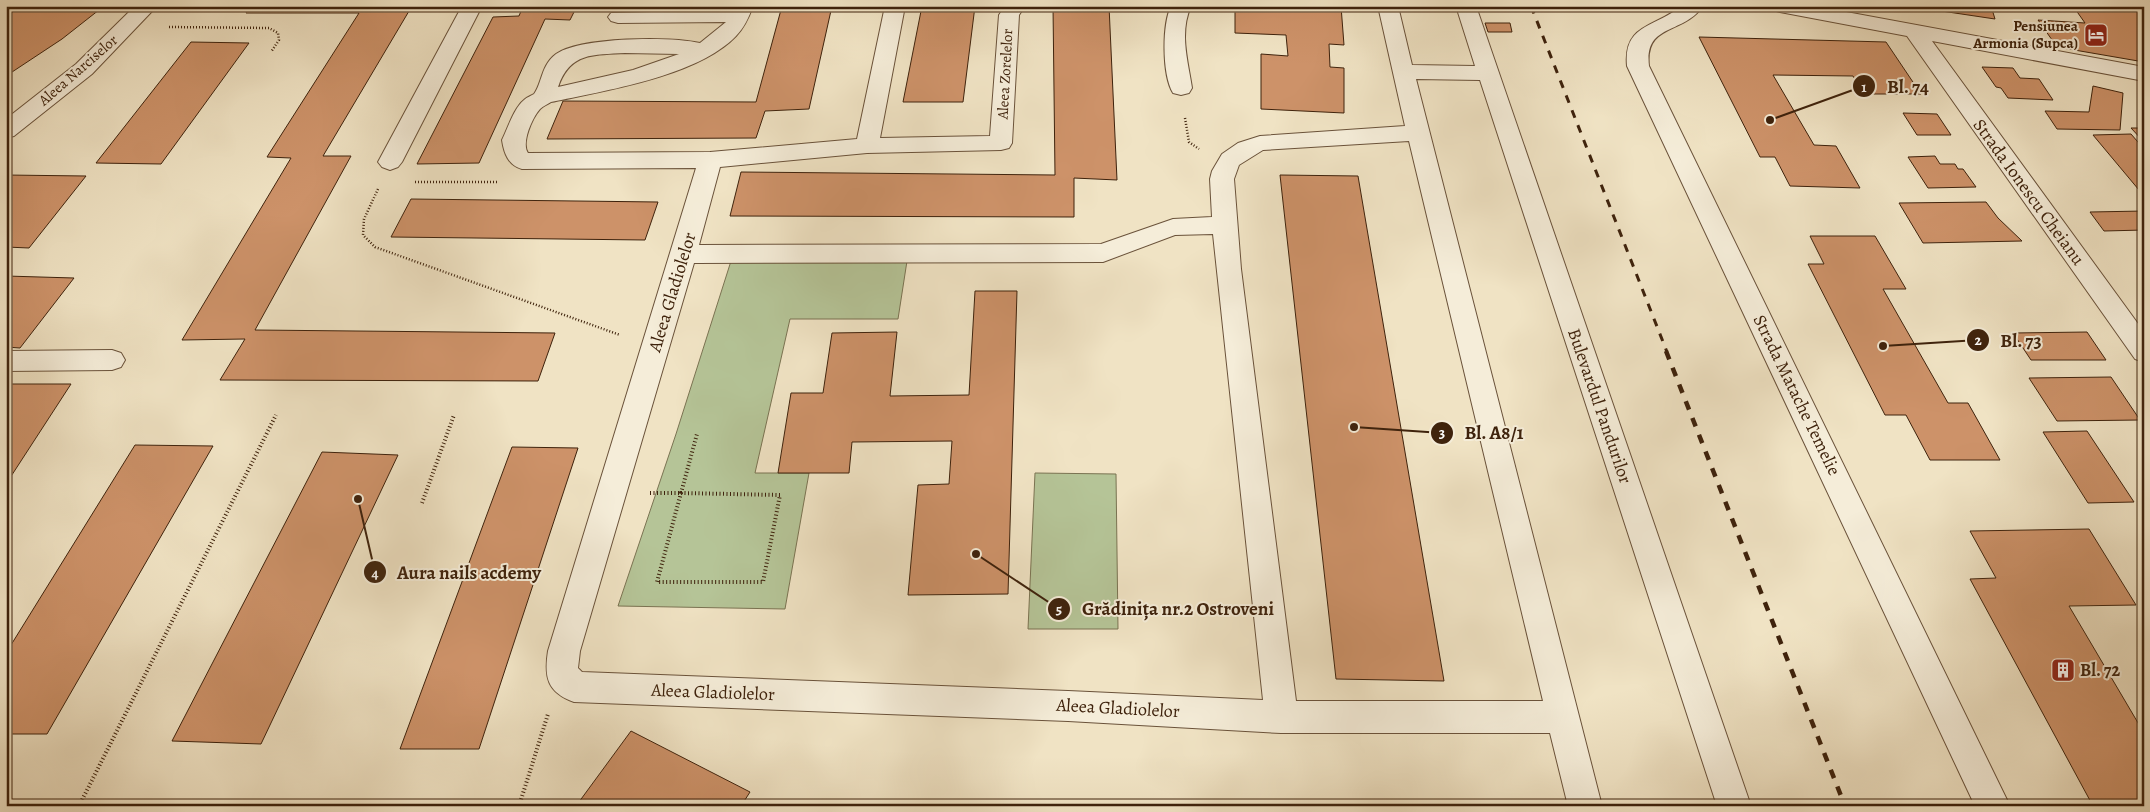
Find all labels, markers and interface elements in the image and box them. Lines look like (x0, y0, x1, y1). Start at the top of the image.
place label: Pensiunea Armonia (Supca) (1972, 16, 2079, 53)
hotel icon: Pensiunea Armonia (Supca) (2083, 22, 2109, 48)
street label: Aleea Zorelelor (993, 28, 1017, 121)
street label: Aleea Narciselor (33, 30, 122, 111)
callout: Bl. 74 (1852, 69, 1939, 103)
text: Bl. 74 (1887, 74, 1929, 100)
text: 1 (1861, 77, 1867, 97)
street label: Strada Ionescu Cheianu (1968, 114, 2090, 270)
street label: Aleea Gladiolelor (642, 229, 702, 356)
street label: Strada Matache Temelie (1748, 311, 1846, 479)
callout: Bl. 73 (1966, 323, 2052, 357)
street label: Bulevardul Pandurilor (1562, 325, 1638, 487)
text: Bl. 73 (2000, 328, 2042, 354)
text: 2 (1974, 330, 1982, 350)
callout: Bl. A8/1 (1429, 416, 1534, 450)
text: Bl. A8/1 (1464, 420, 1524, 446)
text: 3 (1439, 423, 1445, 443)
callout: Aura nails acdemy (362, 555, 551, 589)
text: Aura nails acdemy (396, 560, 542, 586)
text: 4 (371, 563, 379, 583)
callout: Grădinița nr.2 Ostroveni (1047, 592, 1284, 626)
text: Grădinița nr.2 Ostroveni (1082, 596, 1275, 622)
text: 5 (1056, 599, 1062, 619)
building icon: Bl. 72 (2050, 657, 2076, 683)
place label: Bl. 72 (2080, 658, 2120, 682)
street label: Aleea Gladiolelor (650, 678, 775, 706)
street label: Aleea Gladiolelor (1055, 693, 1180, 723)

